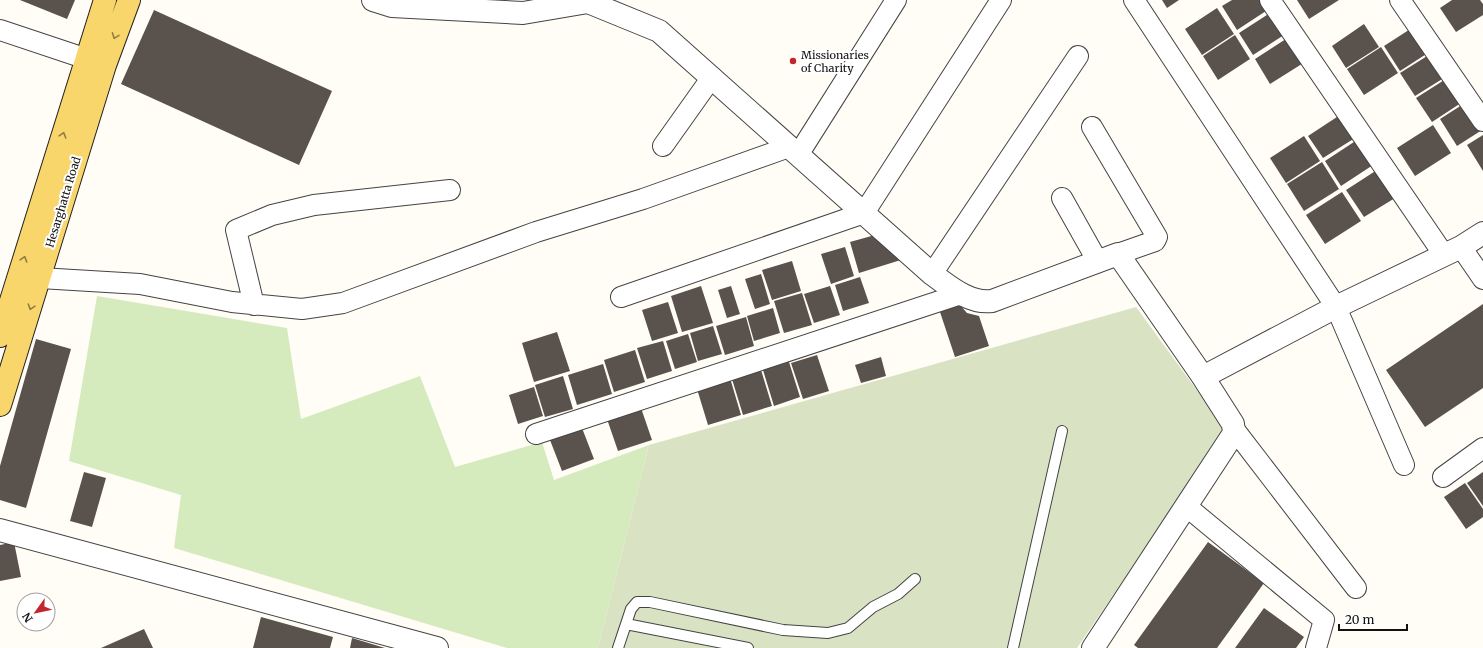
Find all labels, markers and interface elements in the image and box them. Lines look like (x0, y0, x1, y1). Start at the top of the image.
one-way arrow (112, 33, 120, 40)
place label: Missionaries of Charity (801, 48, 869, 75)
marker: Missionaries of Charity (788, 56, 798, 66)
one-way arrow (58, 131, 67, 138)
street label: Hesarghatta Road (43, 155, 84, 249)
one-way arrow (20, 256, 28, 263)
one-way arrow (27, 304, 35, 311)
north arrow (16, 592, 56, 632)
scale bar (1339, 606, 1407, 632)
text: N (19, 610, 36, 625)
text: 20 m (1345, 612, 1374, 627)

